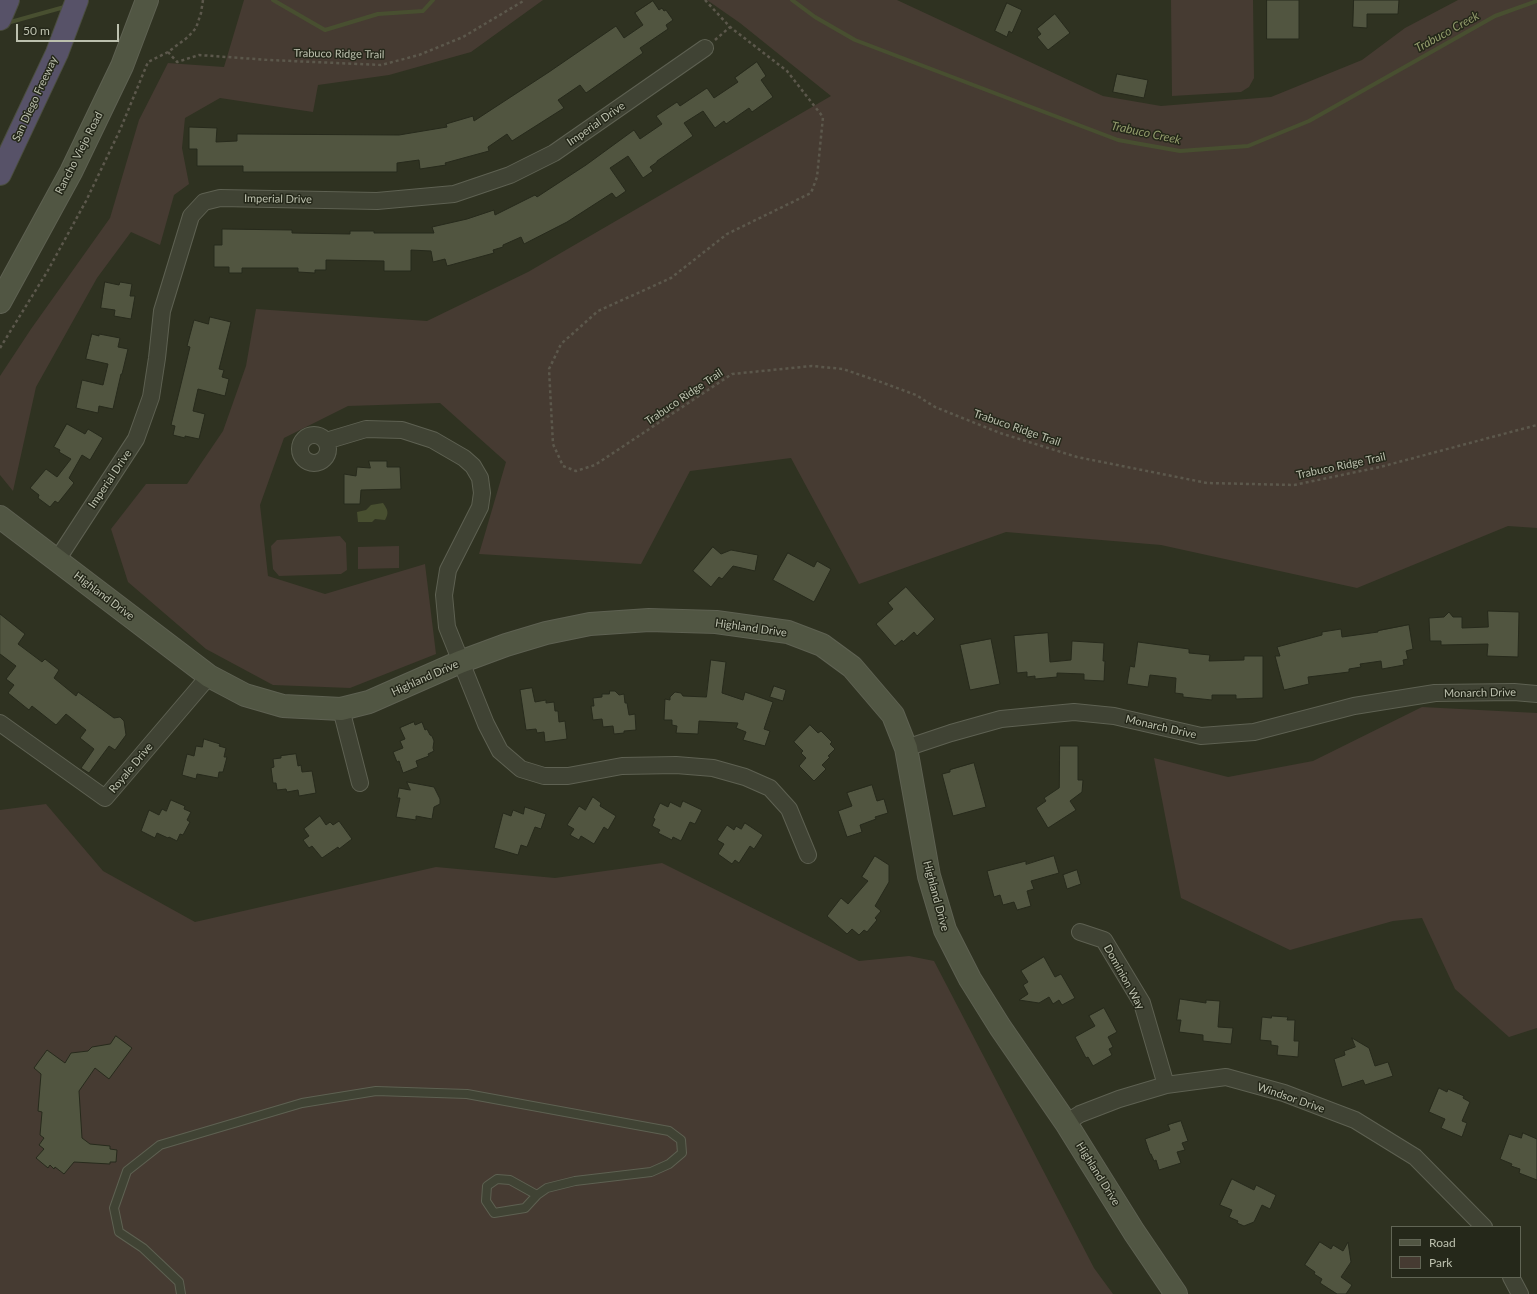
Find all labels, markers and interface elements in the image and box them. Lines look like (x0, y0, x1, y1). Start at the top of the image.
water label: Trabuco Creek (1413, 9, 1481, 55)
scale bar (18, 16, 121, 42)
text: 50 m (23, 23, 50, 38)
street label: Trabuco Ridge Trail (293, 47, 385, 61)
street label: San Diego Freeway (10, 54, 60, 144)
street label: Imperial Drive (564, 99, 628, 149)
street label: Rancho Viejo Road (52, 110, 106, 196)
water label: Trabuco Creek (1110, 119, 1182, 147)
street label: Imperial Drive (244, 192, 312, 206)
street label: Trabuco Ridge Trail (643, 366, 725, 428)
street label: Trabuco Ridge Trail (972, 407, 1062, 449)
street label: Imperial Drive (86, 447, 134, 511)
street label: Trabuco Ridge Trail (1295, 450, 1387, 482)
street label: Highland Drive (71, 569, 137, 623)
street label: Highland Drive (714, 616, 788, 640)
street label: Highland Drive (389, 657, 461, 699)
street label: Monarch Drive (1444, 686, 1516, 700)
street label: Monarch Drive (1124, 712, 1198, 742)
street label: Royale Drive (106, 740, 156, 796)
street label: Highland Drive (920, 859, 952, 933)
street label: Dominion Way (1101, 942, 1147, 1012)
street label: Windsor Drive (1256, 1080, 1326, 1116)
street label: Highland Drive (1073, 1140, 1123, 1208)
legend (1391, 1226, 1521, 1278)
text: Road (1429, 1235, 1456, 1250)
text: Park (1429, 1255, 1452, 1270)

